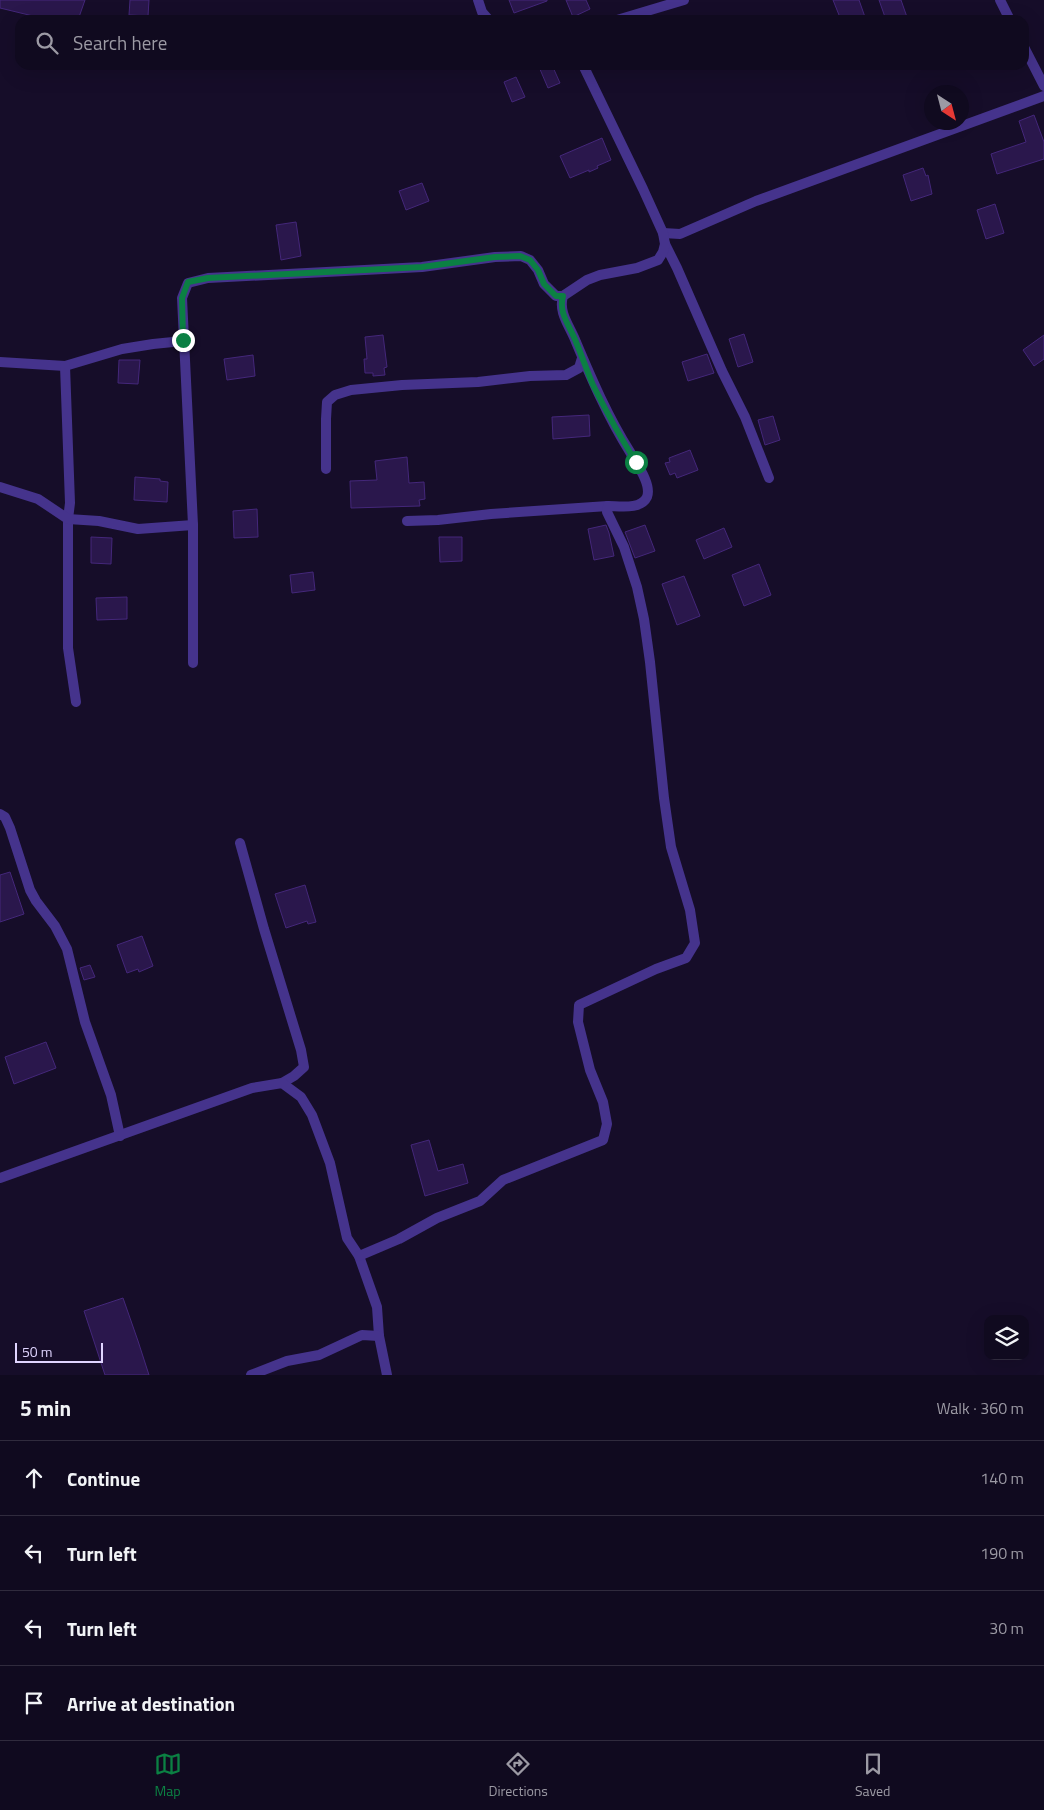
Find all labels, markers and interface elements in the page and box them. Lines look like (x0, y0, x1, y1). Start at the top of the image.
search box (15, 15, 1029, 70)
text: Search here (73, 28, 167, 57)
icon: search (33, 29, 61, 57)
north arrow (924, 85, 969, 130)
route end (172, 329, 195, 352)
route start (625, 451, 648, 474)
map controls (984, 1315, 1029, 1360)
button: layers (984, 1315, 1029, 1360)
scale bar (15, 1340, 102, 1363)
text: 50 m (22, 1341, 52, 1362)
text: 5 min (20, 1392, 71, 1424)
text: Walk · 360 m (936, 1396, 1024, 1420)
icon: ahead (20, 1464, 48, 1492)
text: Continue (67, 1464, 140, 1493)
text: 140 m (980, 1466, 1024, 1490)
icon: left (20, 1539, 48, 1567)
text: Turn left (67, 1539, 137, 1568)
text: 190 m (980, 1541, 1024, 1565)
icon: left (20, 1614, 48, 1642)
text: Turn left (67, 1614, 137, 1643)
text: 30 m (989, 1616, 1024, 1640)
icon: arrive (20, 1689, 48, 1717)
text: Arrive at destination (67, 1689, 235, 1718)
tab: Map (154, 1750, 182, 1801)
tab: Directions (489, 1750, 548, 1801)
tab: Saved (855, 1750, 891, 1801)

